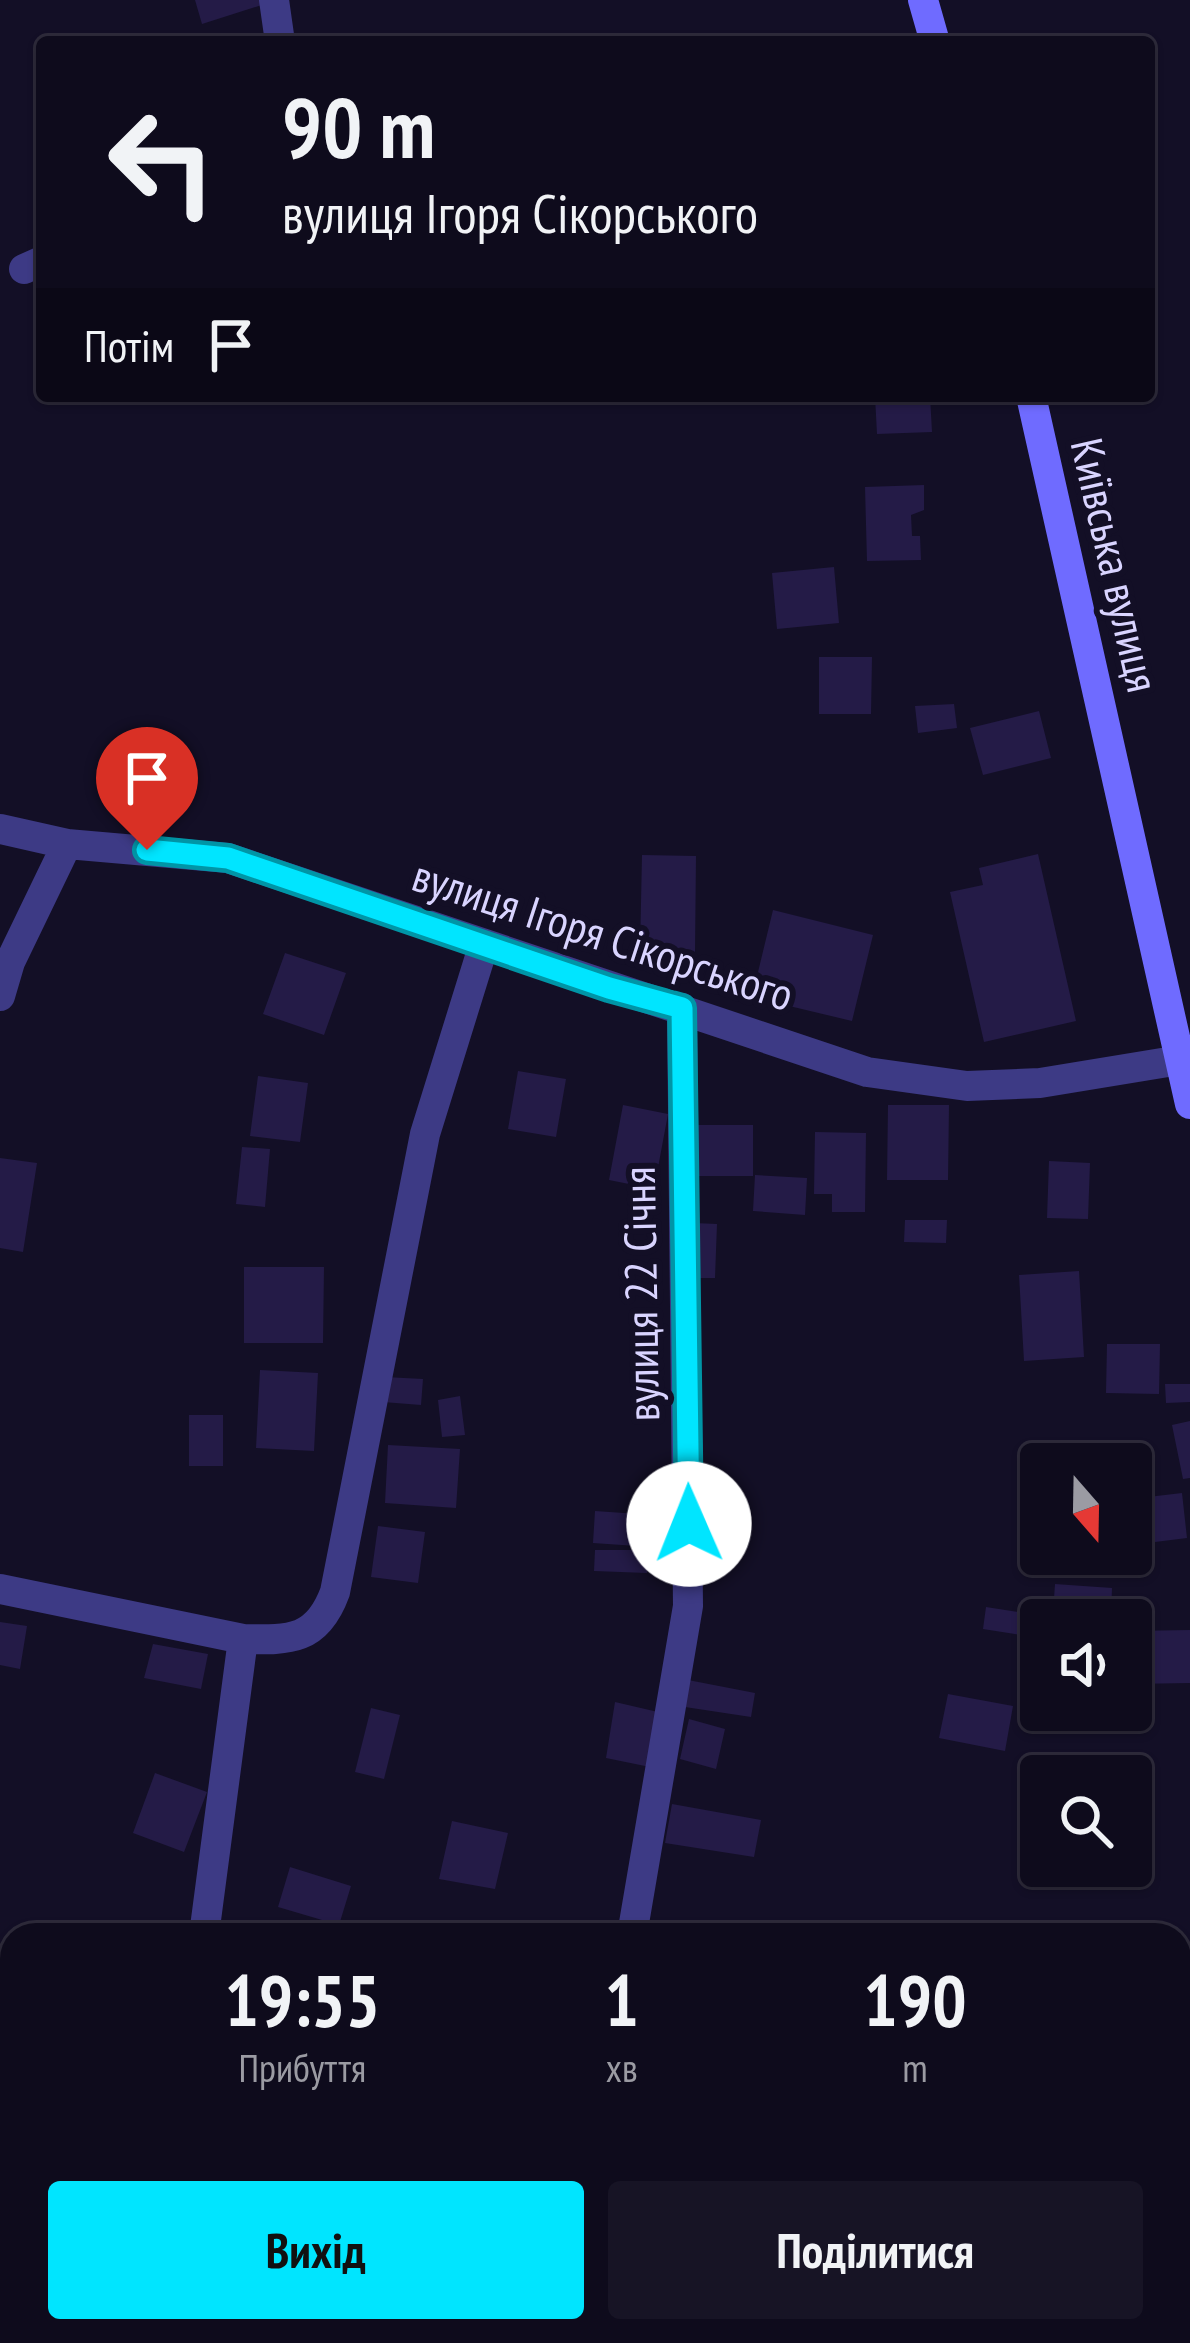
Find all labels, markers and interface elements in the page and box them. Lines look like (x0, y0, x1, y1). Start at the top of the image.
text: 90 m (282, 72, 435, 181)
icon: left (84, 84, 240, 240)
text: вулиця Ігоря Сікорського (282, 178, 758, 248)
icon: arrive (198, 312, 264, 378)
text: Потім (84, 316, 174, 374)
street label: Київська вулиця (1059, 432, 1173, 697)
pin (96, 727, 198, 850)
icon: arrive (114, 745, 180, 811)
street label: вулиця Ігоря Сікорського (406, 845, 801, 1023)
street label: вулиця 22 Січня (609, 1166, 671, 1422)
north arrow (1020, 1443, 1152, 1575)
map controls (1020, 1443, 1152, 1887)
position arrow (626, 1461, 752, 1587)
button: sound (1020, 1599, 1152, 1731)
button: search (1020, 1755, 1152, 1887)
text: 19:55 (224, 1953, 380, 2046)
text: 1 (605, 1953, 639, 2046)
text: 190 (863, 1953, 967, 2046)
text: Прибуття (238, 2042, 366, 2093)
text: хв (606, 2042, 638, 2093)
text: m (902, 2042, 928, 2093)
button: Вихід (48, 2181, 584, 2319)
button: Поділитися (608, 2181, 1143, 2319)

